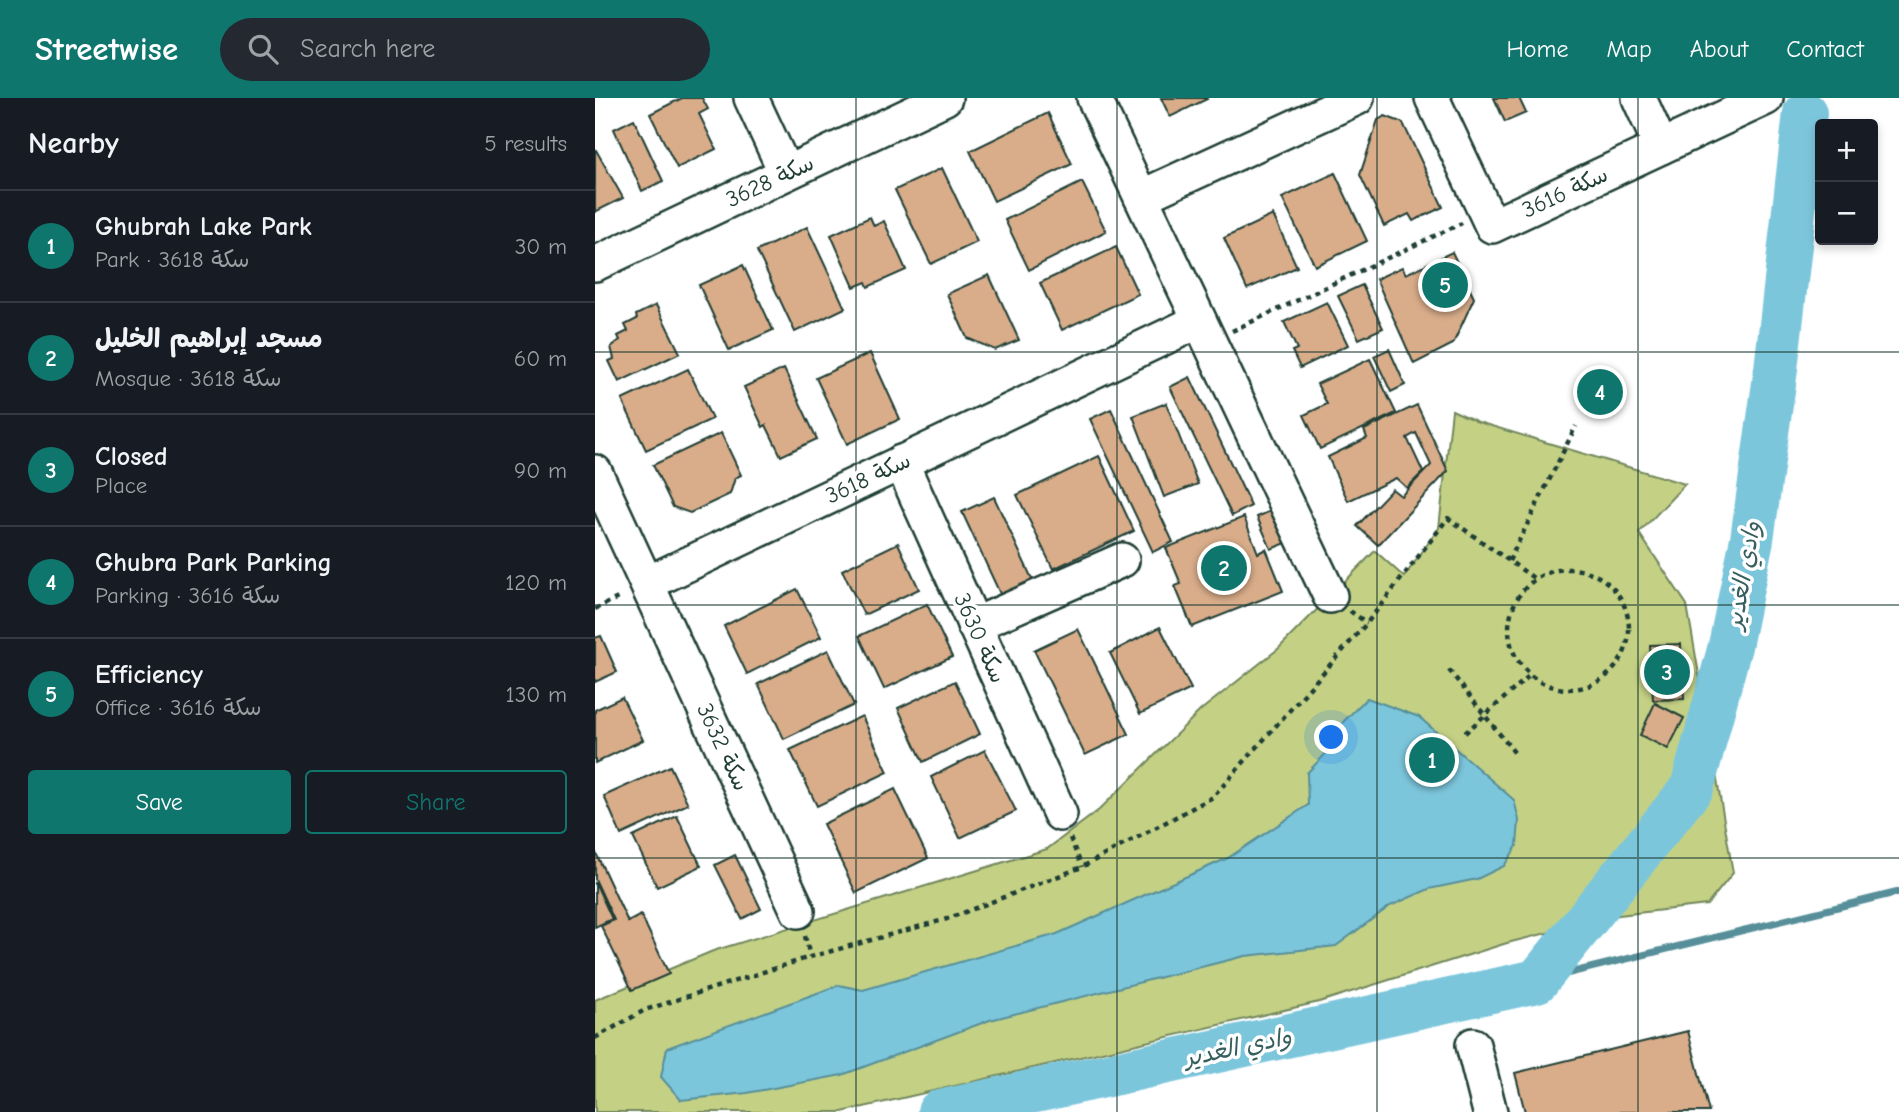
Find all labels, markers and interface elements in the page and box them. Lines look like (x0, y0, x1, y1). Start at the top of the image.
search box (220, 18, 710, 81)
text: Streetwise (35, 30, 178, 68)
icon: search (244, 30, 282, 68)
text: Search here (300, 34, 435, 64)
text: Home (1507, 35, 1568, 63)
text: Map (1606, 35, 1652, 63)
text: About (1690, 35, 1748, 63)
text: Contact (1786, 35, 1864, 63)
map controls (1815, 119, 1878, 245)
button: + (1815, 119, 1878, 182)
text: Nearby (28, 126, 119, 161)
text: 5 results (484, 130, 567, 157)
street label: سكة 3628 (722, 149, 818, 213)
street label: سكة 3616 (1518, 160, 1612, 224)
button: − (1815, 182, 1878, 245)
text: Ghubrah Lake Park (95, 212, 312, 242)
text: 1 (46, 233, 56, 260)
text: 30 m (515, 233, 567, 260)
text: Park · سكة 3618 (95, 246, 250, 273)
pin: 5 (1422, 259, 1468, 311)
text: مسجد إبراهيم الخليل (95, 324, 323, 354)
text: 2 (45, 345, 57, 372)
text: 60 m (514, 345, 567, 372)
text: Mosque · سكة 3618 (95, 365, 281, 392)
pin: 4 (1577, 366, 1623, 418)
text: Closed (95, 442, 168, 472)
street label: سكة 3618 (821, 447, 915, 509)
text: 3 (45, 457, 57, 484)
text: 90 m (514, 457, 567, 484)
text: Place (95, 472, 147, 499)
water label: وادي الغدير (1719, 519, 1769, 634)
pin: 2 (1201, 542, 1247, 594)
text: Ghubra Park Parking (95, 548, 332, 578)
text: 4 (46, 569, 56, 596)
text: 120 m (505, 569, 567, 596)
text: Parking · سكة 3616 (95, 582, 280, 609)
street label: سكة 3630 (948, 589, 1012, 687)
pin: 3 (1644, 646, 1690, 698)
text: Efficiency (95, 660, 203, 690)
text: 5 (45, 681, 57, 708)
text: 130 m (506, 681, 567, 708)
text: Office · سكة 3616 (95, 694, 262, 721)
street label: سكة 3632 (691, 699, 755, 795)
your location (1314, 720, 1348, 754)
pin: 1 (1409, 734, 1455, 786)
button: Save (28, 770, 291, 834)
button: Share (305, 770, 567, 834)
water label: وادي الغدير (1179, 1022, 1294, 1075)

